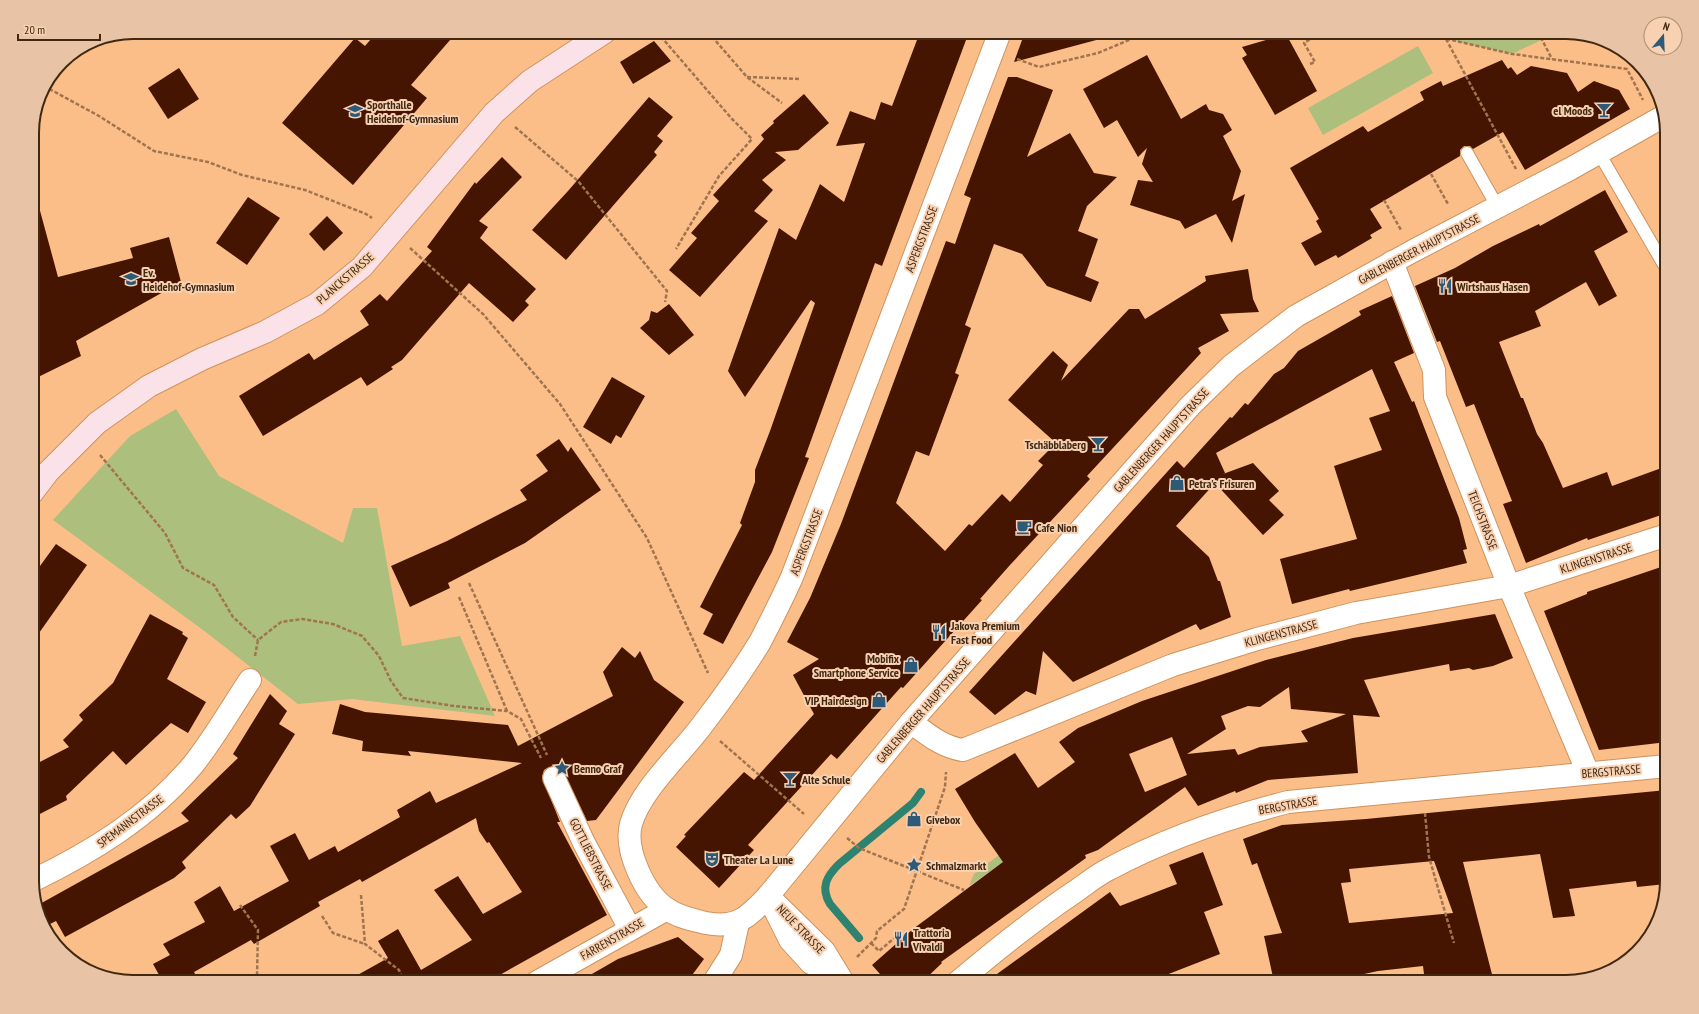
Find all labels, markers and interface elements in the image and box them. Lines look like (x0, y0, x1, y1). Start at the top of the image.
scale bar (18, 16, 100, 42)
north arrow (1643, 16, 1683, 56)
text: N (1661, 19, 1671, 34)
text: 20 m (24, 22, 45, 37)
place label: Sporthalle Heidehof-Gymnasium (367, 97, 458, 126)
bar icon: el Moods (1595, 101, 1613, 119)
school or university icon: Sporthalle Heidehof-Gymnasium (346, 102, 364, 120)
place label: el Moods (1553, 103, 1592, 118)
street label: ASPERGSTRASSE (901, 204, 941, 274)
street label: GABLENBERGER HAUPTSTRASSE (1356, 211, 1482, 287)
street label: PLANCKSTRASSE (313, 249, 377, 307)
place label: Ev. Heidehof-Gymnasium (143, 265, 234, 294)
school or university icon: Ev. Heidehof-Gymnasium (122, 270, 140, 288)
restaurant icon: Wirtshaus Hasen (1436, 277, 1454, 295)
place label: Wirtshaus Hasen (1456, 279, 1528, 294)
street label: GABLENBERGER HAUPTSTRASSE (1110, 385, 1212, 495)
bar icon: Tschäbblaberg (1089, 435, 1107, 453)
place label: Tschäbblaberg (1025, 437, 1086, 452)
shop icon: Petra's Frisuren (1168, 474, 1186, 492)
place label: Petra's Frisuren (1189, 476, 1254, 491)
street label: TEICHSTRASSE (1465, 488, 1501, 552)
street label: ASPERGSTRASSE (786, 507, 826, 577)
cafe icon: Cafe Nion (1015, 518, 1033, 536)
place label: Cafe Nion (1036, 520, 1077, 535)
street label: KLINGENSTRASSE (1558, 539, 1634, 577)
street label: KLINGENSTRASSE (1243, 616, 1319, 650)
place label: Jakova Premium Fast Food (950, 618, 1020, 647)
restaurant icon: Jakova Premium Fast Food (930, 623, 948, 641)
place label: Mobifix Smartphone Service (814, 651, 900, 680)
street label: GABLENBERGER HAUPTSTRASSE (873, 654, 973, 766)
shop icon: Mobifix Smartphone Service (902, 656, 920, 674)
shop icon: VIP Hairdesign (870, 691, 888, 709)
place label: VIP Hairdesign (804, 693, 867, 708)
place icon: Benno Graf (553, 759, 571, 777)
place label: Benno Graf (574, 761, 622, 776)
street label: BERGSTRASSE (1581, 761, 1641, 781)
bar icon: Alte Schule (781, 770, 799, 788)
place label: Alte Schule (801, 772, 850, 787)
street label: SPEMANNSTRASSE (94, 791, 166, 851)
street label: BERGSTRASSE (1258, 792, 1318, 818)
shop icon: Givebox (905, 810, 923, 828)
place label: Givebox (926, 812, 961, 827)
street label: GOTTLIEBSTRASSE (566, 816, 616, 892)
theatre icon: Theater La Lune (703, 850, 721, 868)
place label: Theater La Lune (724, 852, 793, 867)
place icon: Schmalzmarkt (905, 856, 923, 874)
place label: Schmalzmarkt (926, 858, 987, 873)
street label: NEUE STRASSE (774, 901, 828, 957)
street label: FARRENSTRASSE (578, 915, 646, 963)
place label: Trattoria Vivaldi (912, 925, 950, 954)
restaurant icon: Trattoria Vivaldi (892, 930, 910, 948)

